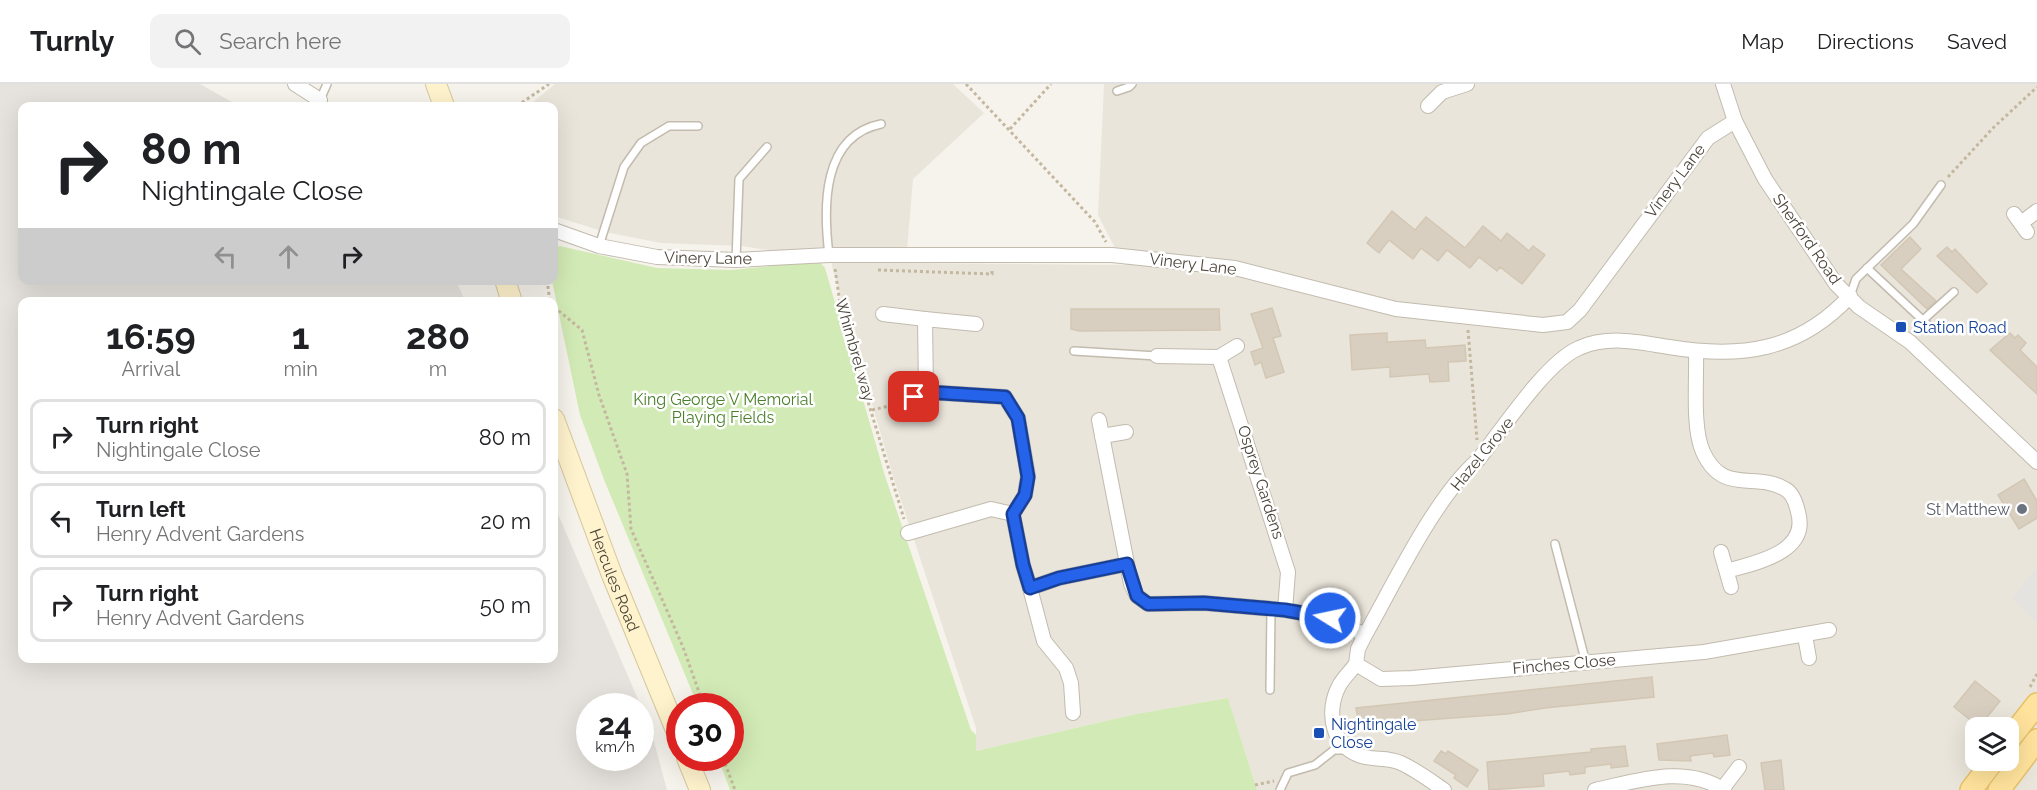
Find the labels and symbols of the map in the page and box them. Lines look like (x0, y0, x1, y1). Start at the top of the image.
street label: Vinery Lane (1641, 140, 1709, 222)
street label: Sherford Road (1769, 190, 1845, 288)
street label: Vinery Lane (664, 248, 752, 268)
street label: Vinery Lane (1148, 249, 1238, 279)
street label: Whimbrel way (831, 296, 879, 404)
place label: Station Road (1913, 318, 2007, 337)
marker: Station Road (1894, 320, 1908, 334)
pin (888, 371, 939, 422)
park label: King George V Memorial Playing Fields (633, 390, 814, 427)
street label: Hazel Grove (1447, 413, 1517, 495)
street label: Osprey Gardens (1234, 423, 1288, 542)
place label: St Matthew (1926, 500, 2010, 519)
marker: St Matthew (2015, 502, 2029, 516)
street label: Hercules Road (586, 526, 644, 634)
position arrow (1298, 586, 1362, 650)
street label: Finches Close (1512, 650, 1616, 678)
speed limit sign: 30 (666, 693, 744, 771)
place label: Nightingale Close (1331, 715, 1417, 752)
marker: Nightingale Close (1312, 726, 1326, 740)

